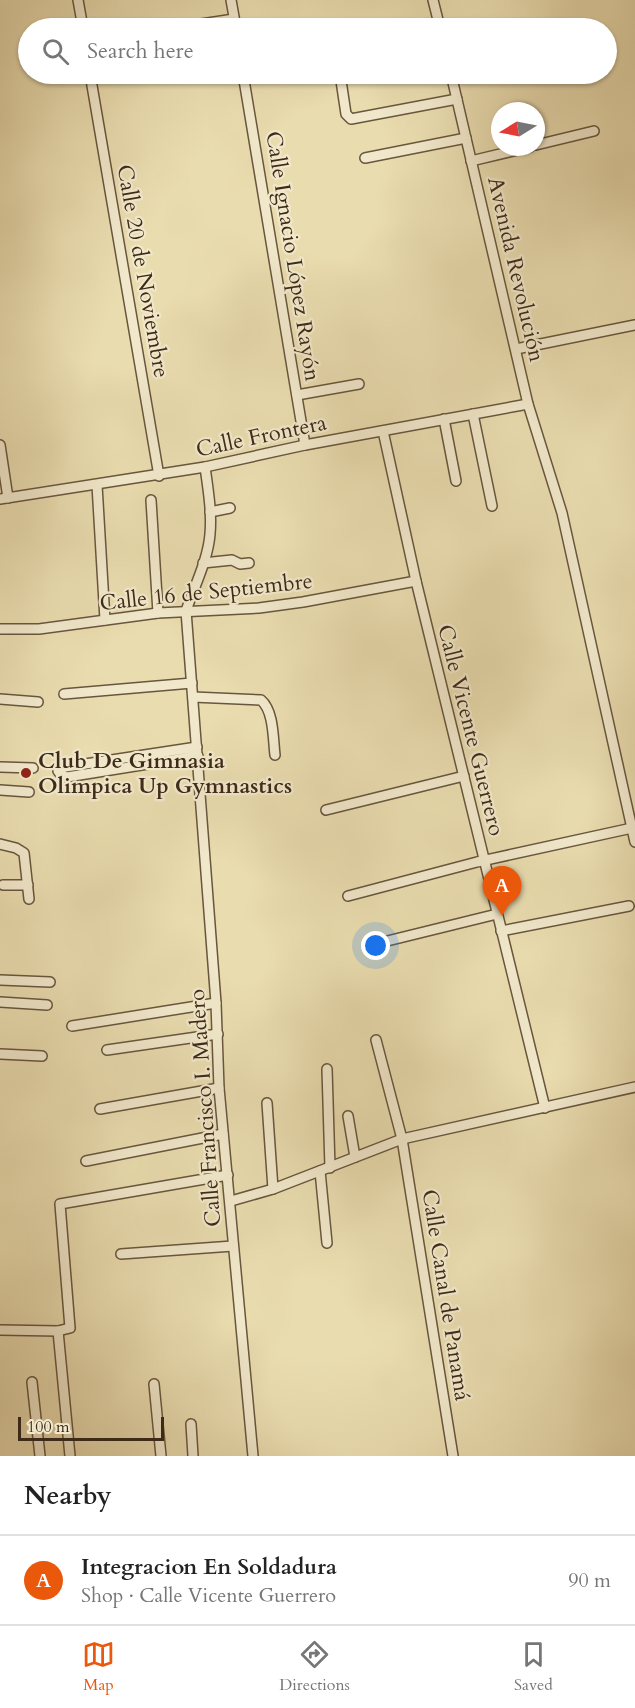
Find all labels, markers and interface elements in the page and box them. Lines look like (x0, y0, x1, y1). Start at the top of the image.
search box (18, 18, 617, 84)
icon: search (39, 35, 72, 68)
text: Search here (87, 36, 194, 66)
north arrow (491, 102, 545, 156)
street label: Calle Ignacio López Rayón (258, 129, 328, 384)
street label: Calle 20 de Noviembre (109, 162, 177, 380)
street label: Avenida Revolución (480, 174, 552, 365)
street label: Calle Frontera (193, 407, 330, 464)
street label: Calle 16 de Septiembre (98, 566, 314, 618)
street label: Calle Vicente Guerrero (430, 622, 512, 839)
place label: Club De Gimnasia Olimpica Up Gymnastics (38, 746, 292, 801)
marker: Club De Gimnasia Olimpica Up Gymnastics (19, 766, 33, 780)
pin: A (482, 866, 522, 916)
your location (361, 931, 390, 960)
street label: Calle Francisco I. Madero (182, 988, 228, 1228)
street label: Calle Canal de Panamá (414, 1187, 478, 1403)
scale bar (18, 1414, 164, 1442)
text: 100 m (27, 1416, 69, 1438)
text: Nearby (24, 1478, 112, 1513)
text: Integracion En Soldadura (81, 1552, 337, 1582)
text: A (36, 1567, 51, 1594)
text: 90 m (568, 1567, 611, 1594)
text: Shop · Calle Vicente Guerrero (81, 1582, 336, 1609)
tab: Map (82, 1638, 115, 1696)
tab: Directions (279, 1638, 350, 1696)
tab: Saved (514, 1638, 553, 1696)

